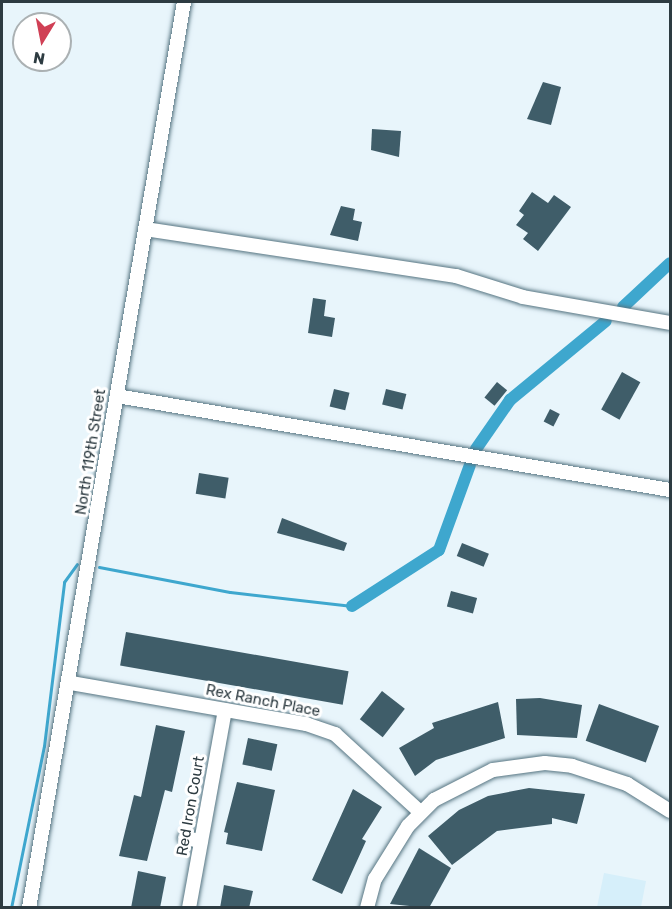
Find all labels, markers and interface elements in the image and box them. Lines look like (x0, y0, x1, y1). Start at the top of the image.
north arrow (12, 12, 72, 72)
text: N (32, 48, 46, 69)
street label: North 119th Street (72, 388, 110, 516)
street label: Rex Ranch Place (204, 681, 322, 721)
street label: Red Iron Court (173, 755, 209, 857)

